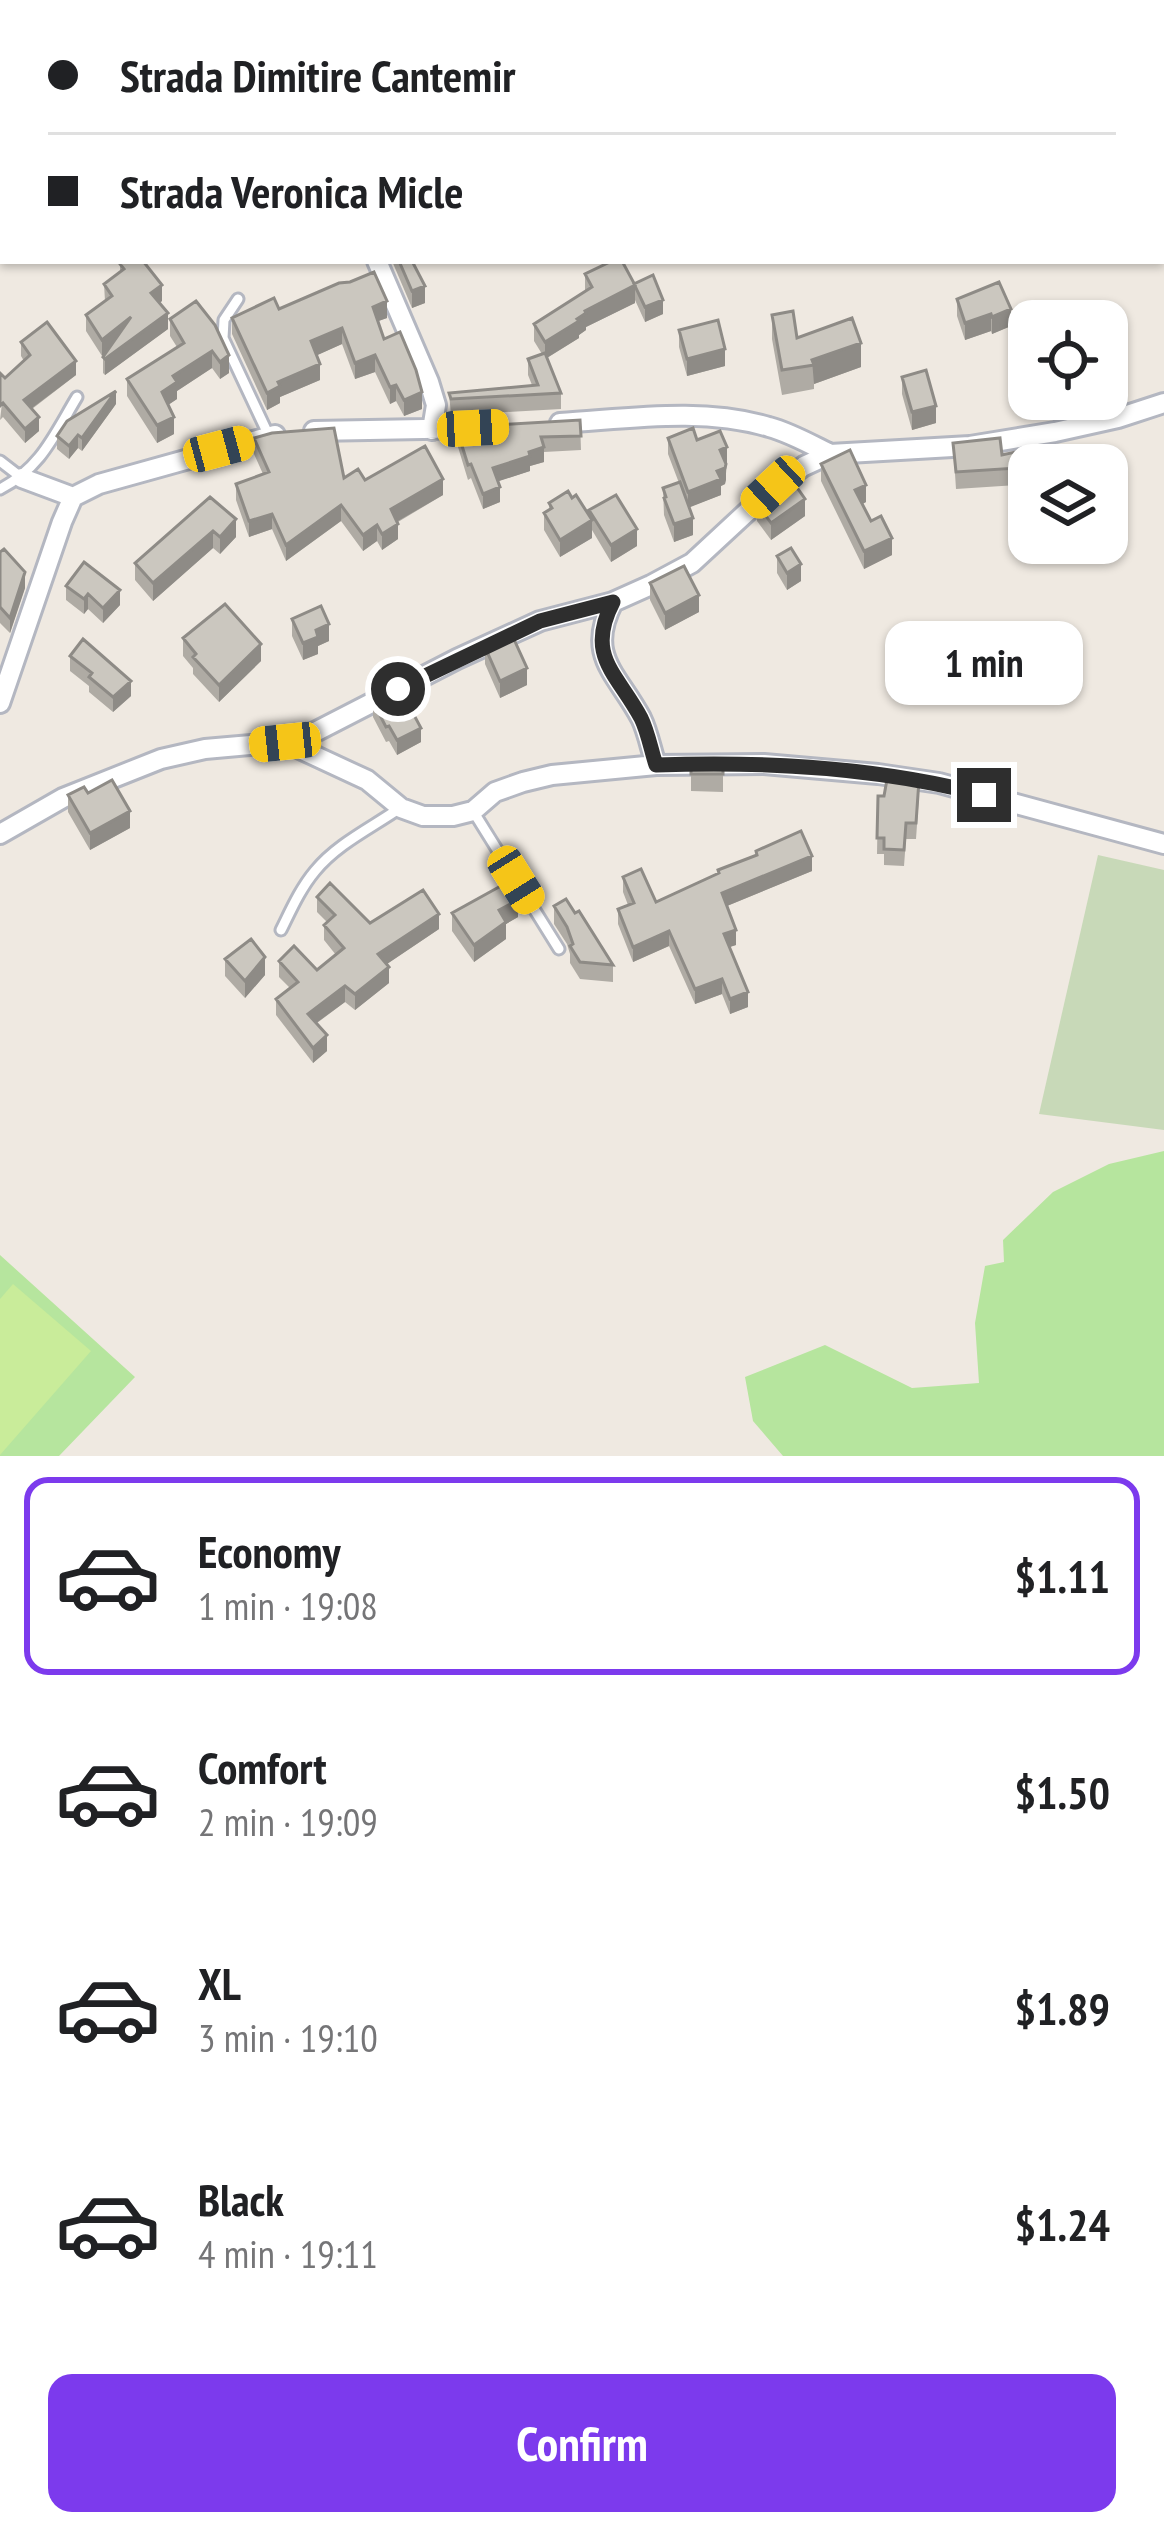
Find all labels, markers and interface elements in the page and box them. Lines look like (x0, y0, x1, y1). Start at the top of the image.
text: Strada Dimitire Cantemir (120, 46, 515, 104)
text: Strada Veronica Micle (120, 162, 463, 220)
map controls (1008, 300, 1128, 564)
button: locate (1008, 300, 1128, 420)
car (436, 408, 510, 448)
car (180, 422, 258, 476)
button: layers (1008, 444, 1128, 564)
car (734, 449, 812, 525)
callout: 1 min (885, 621, 1083, 705)
text: 1 min (945, 637, 1023, 688)
route start (371, 662, 425, 716)
car (247, 720, 323, 764)
route end (957, 768, 1011, 822)
car (482, 840, 550, 920)
icon: car (54, 1522, 162, 1630)
text: Economy (198, 1522, 341, 1580)
text: $1.11 (1014, 1547, 1110, 1605)
text: 1 min · 19:08 (198, 1580, 378, 1631)
icon: car (54, 1738, 162, 1846)
text: Comfort (198, 1738, 327, 1796)
text: $1.50 (1014, 1763, 1110, 1821)
text: 2 min · 19:09 (198, 1796, 378, 1847)
icon: car (54, 1954, 162, 2062)
text: XL (198, 1954, 241, 2012)
text: $1.89 (1014, 1979, 1110, 2037)
text: 3 min · 19:10 (198, 2012, 378, 2063)
icon: car (54, 2170, 162, 2278)
text: Black (198, 2170, 284, 2228)
text: $1.24 (1014, 2195, 1110, 2253)
text: 4 min · 19:11 (198, 2228, 378, 2279)
button: Confirm (48, 2374, 1116, 2512)

